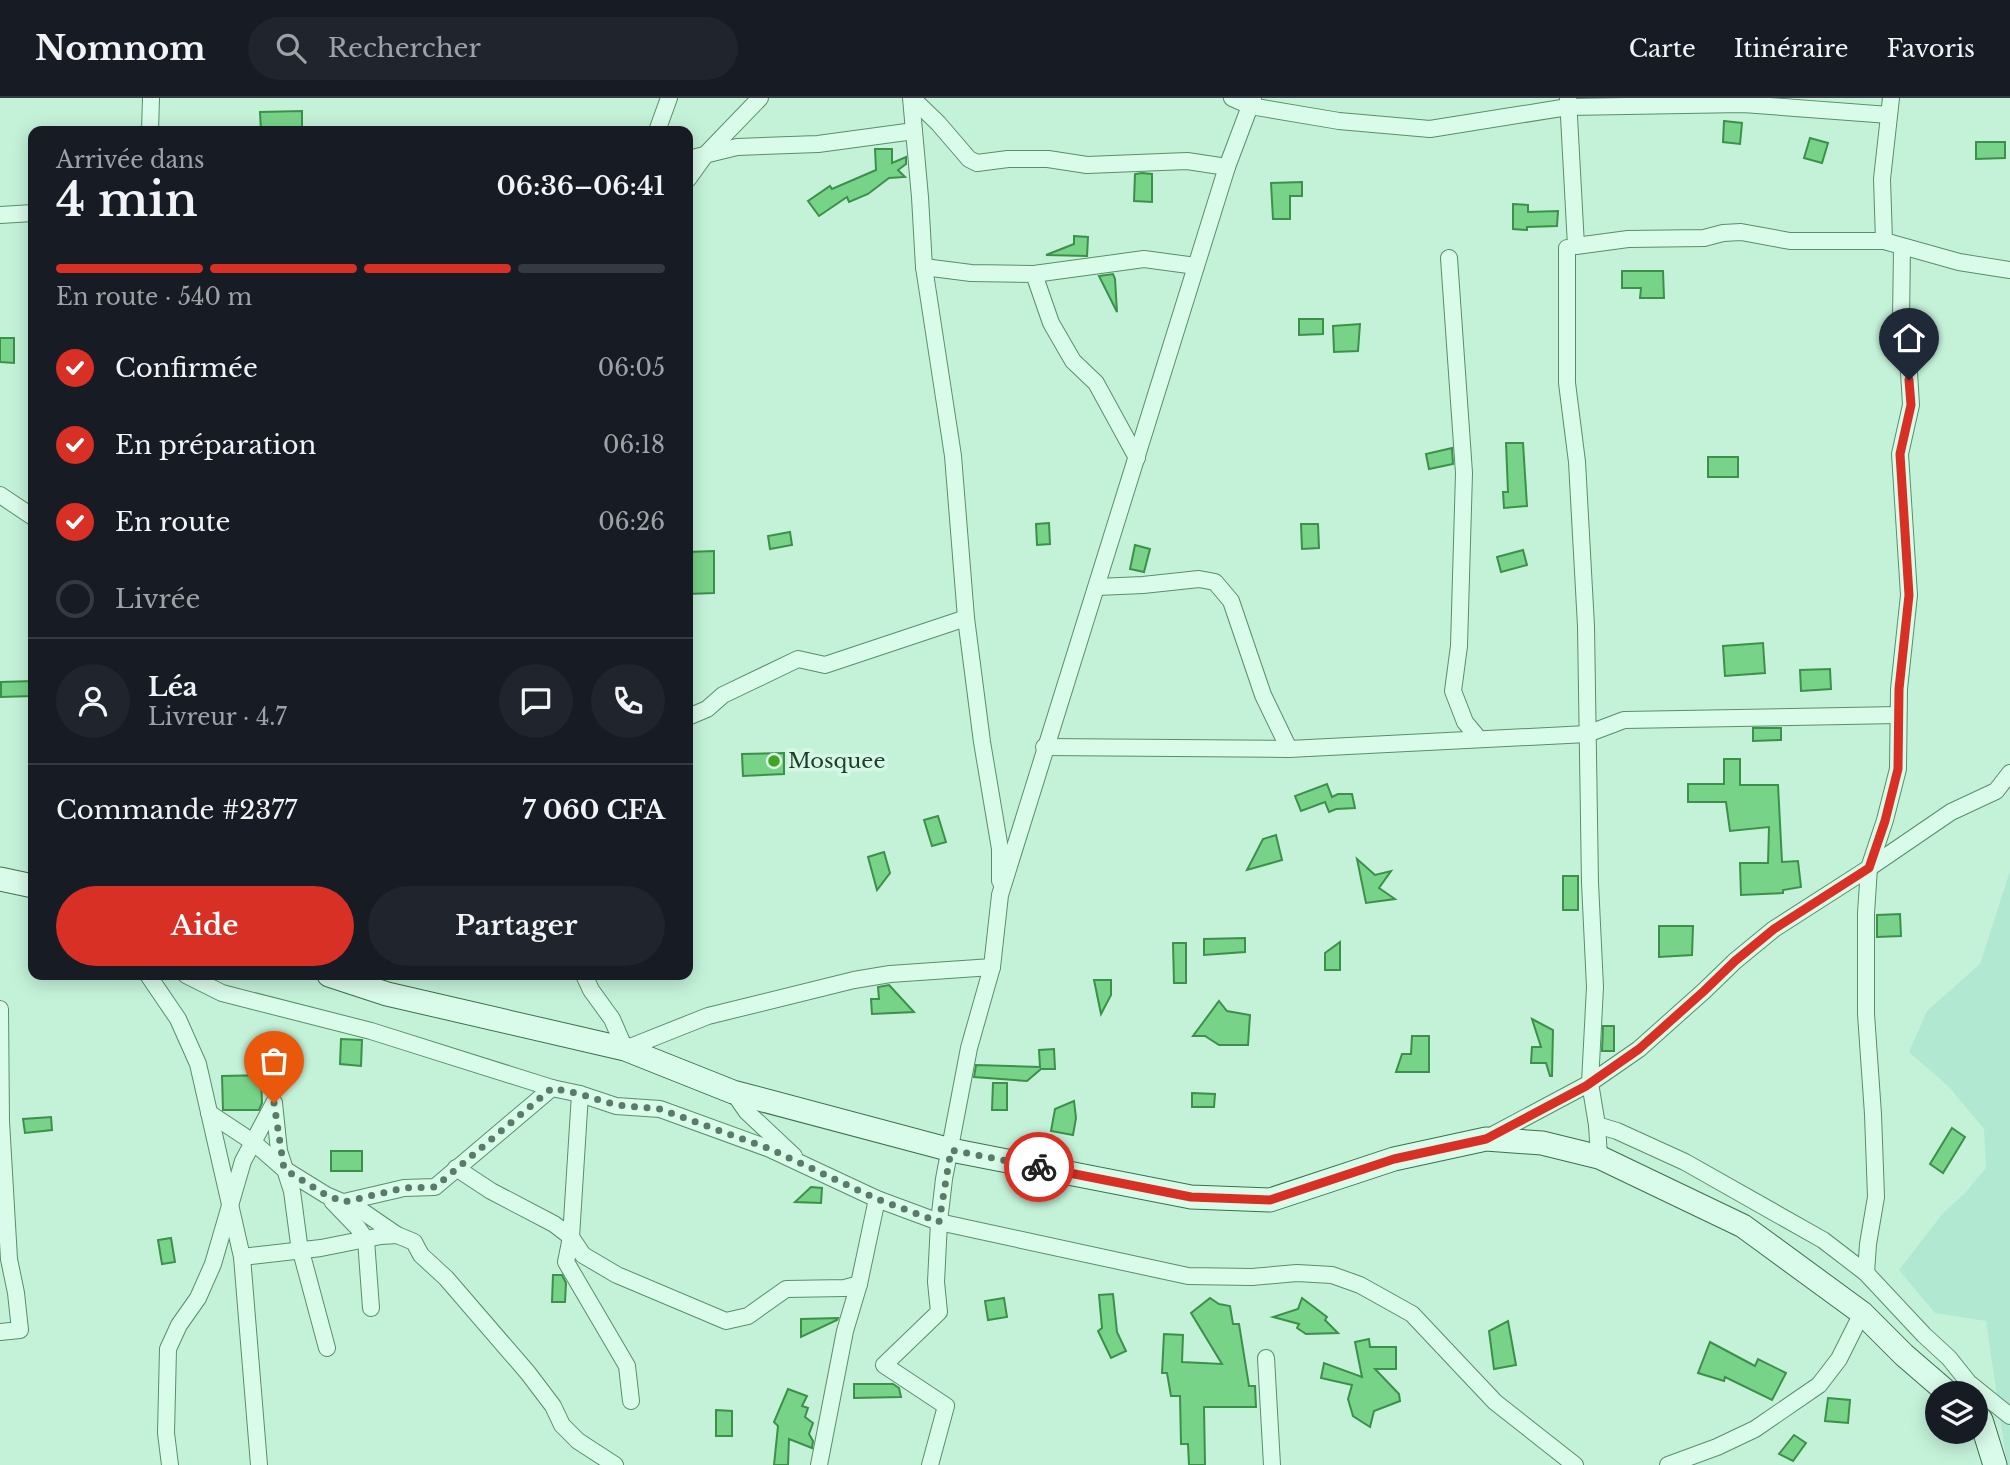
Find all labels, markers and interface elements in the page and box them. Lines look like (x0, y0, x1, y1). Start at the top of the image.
search box (248, 17, 738, 80)
text: Nomnom (35, 28, 206, 69)
icon: search (272, 29, 310, 67)
text: Rechercher (328, 32, 481, 64)
text: Carte (1629, 34, 1696, 63)
text: Itinéraire (1734, 34, 1849, 63)
text: Favoris (1887, 34, 1975, 63)
text: Arrivée dans (56, 146, 204, 174)
text: 06:36–06:41 (497, 170, 665, 202)
text: 4 min (56, 171, 198, 228)
text: En route · 540 m (56, 283, 252, 311)
pin (1879, 308, 1939, 380)
icon: home (1890, 319, 1928, 357)
icon: check (56, 349, 94, 387)
text: Confirmée (115, 352, 258, 384)
text: 06:05 (598, 354, 665, 382)
icon: check (56, 426, 94, 464)
text: En préparation (115, 429, 316, 461)
text: 06:18 (603, 431, 665, 459)
icon: check (56, 503, 94, 541)
text: En route (115, 506, 231, 538)
text: 06:26 (598, 508, 665, 536)
text: Livrée (115, 583, 200, 615)
button: person (56, 664, 130, 738)
button: chat (499, 664, 573, 738)
button: phone (591, 664, 665, 738)
text: Léa (148, 671, 198, 703)
text: Livreur · 4.7 (148, 703, 287, 731)
place label: Mosquee (788, 748, 885, 774)
marker: Mosquee (766, 753, 782, 769)
text: Commande #2377 (56, 794, 297, 826)
text: 7 060 CFA (522, 794, 665, 826)
button: Aide (56, 886, 354, 966)
button: Partager (368, 886, 665, 966)
pin (244, 1031, 304, 1103)
icon: bag (255, 1042, 293, 1080)
courier (1004, 1132, 1074, 1202)
icon: bike (1020, 1148, 1058, 1186)
map controls (1925, 1381, 1988, 1444)
button: layers (1925, 1381, 1988, 1444)

